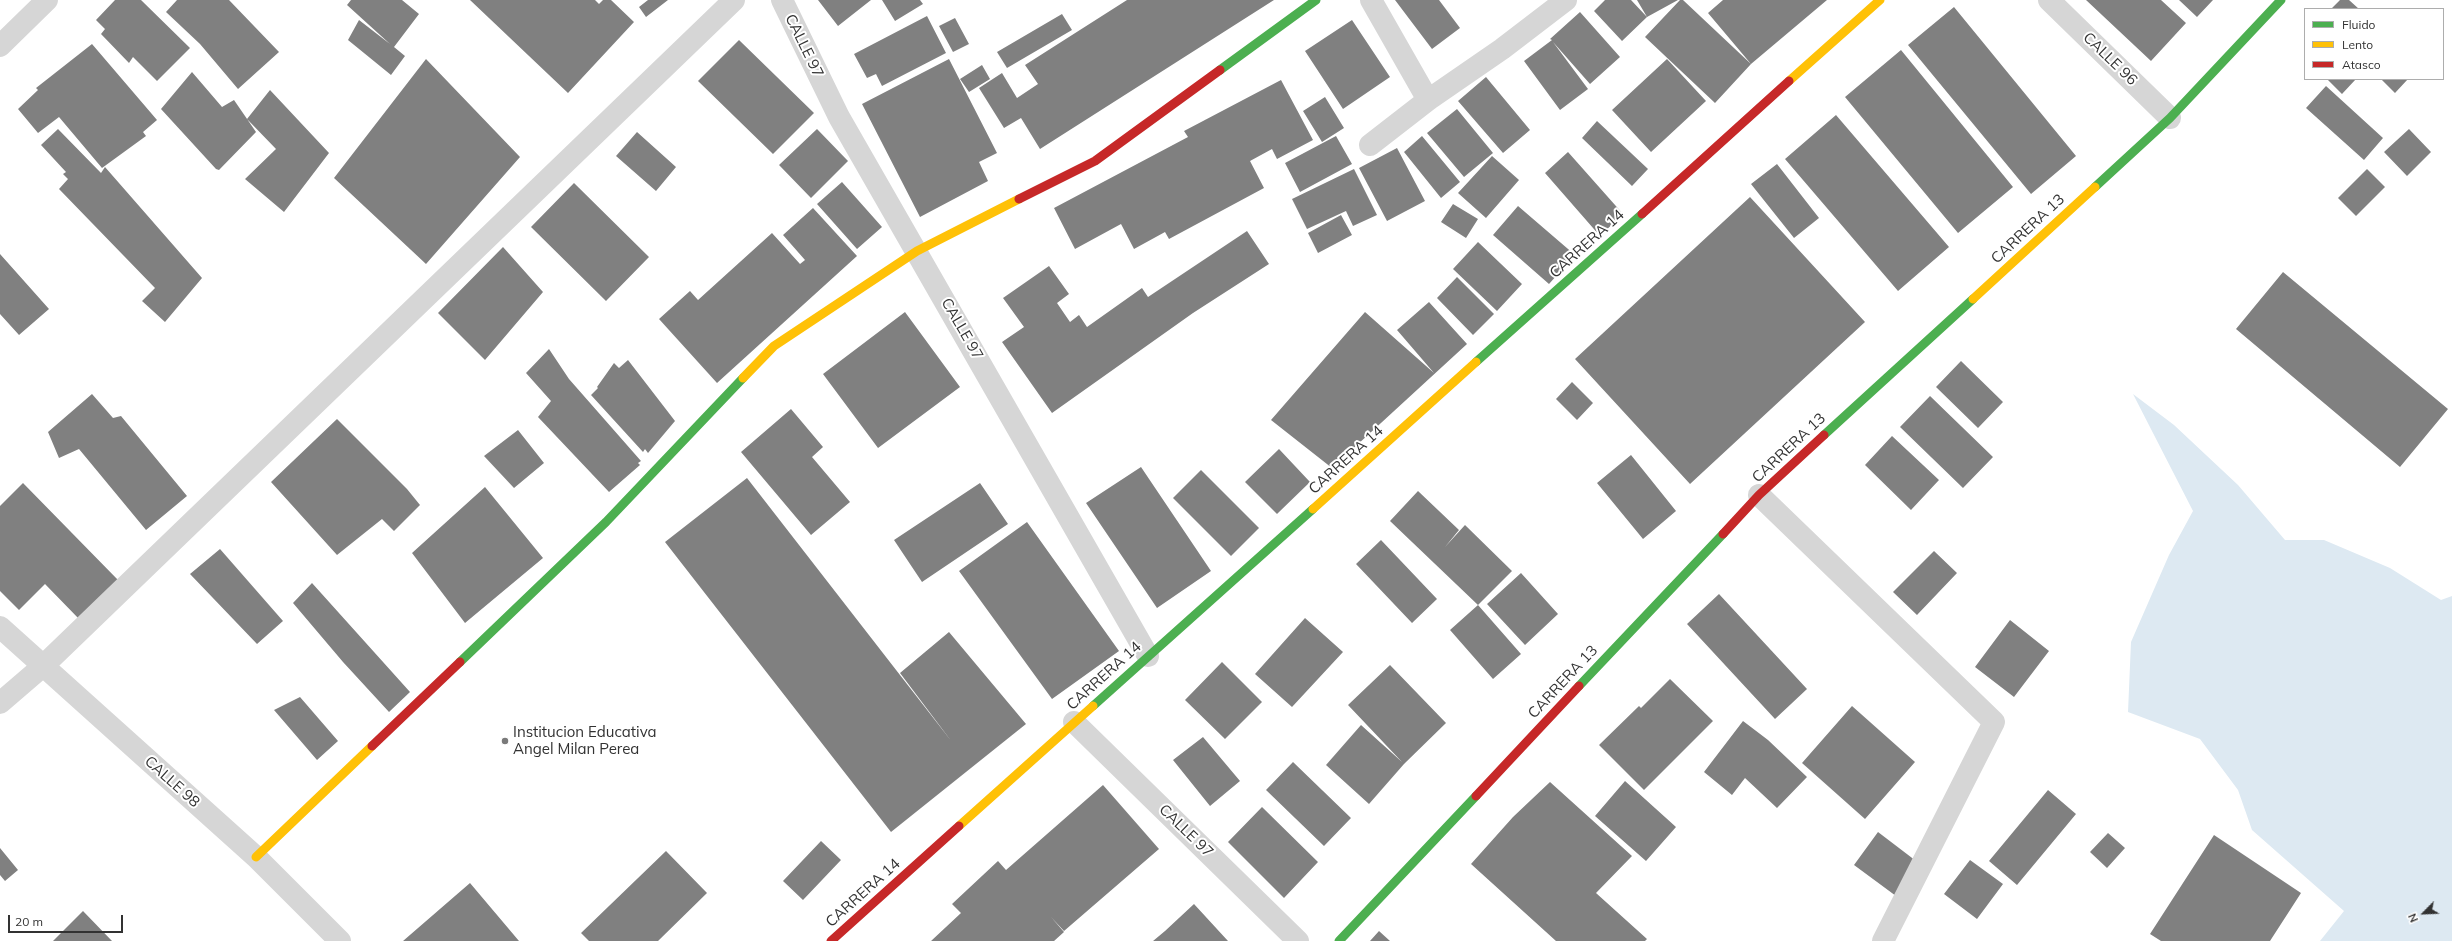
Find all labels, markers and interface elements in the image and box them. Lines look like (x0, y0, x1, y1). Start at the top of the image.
legend (2304, 8, 2444, 80)
street label: CALLE 97 (781, 11, 827, 81)
text: Fluido (2342, 17, 2375, 32)
street label: CALLE 96 (2079, 29, 2141, 89)
text: Lento (2342, 37, 2373, 52)
text: Atasco (2342, 57, 2381, 72)
street label: CARRERA 13 (1988, 190, 2068, 268)
street label: CARRERA 14 (1546, 206, 1628, 282)
street label: CALLE 97 (937, 295, 987, 363)
street label: CARRERA 13 (1749, 409, 1829, 487)
street label: CARRERA 14 (1305, 422, 1387, 498)
street label: CARRERA 14 (1063, 638, 1145, 714)
street label: CARRERA 13 (1524, 642, 1602, 722)
place label: Institucion Educativa Angel Milan Perea (513, 723, 656, 758)
marker: Institucion Educativa Angel Milan Perea (500, 736, 510, 746)
street label: CALLE 98 (141, 753, 203, 811)
street label: CALLE 97 (1155, 801, 1217, 861)
street label: CARRERA 14 (822, 855, 904, 931)
north arrow (2404, 893, 2444, 933)
scale bar (10, 907, 125, 933)
text: N (2405, 911, 2421, 925)
text: 20 m (15, 914, 43, 929)

